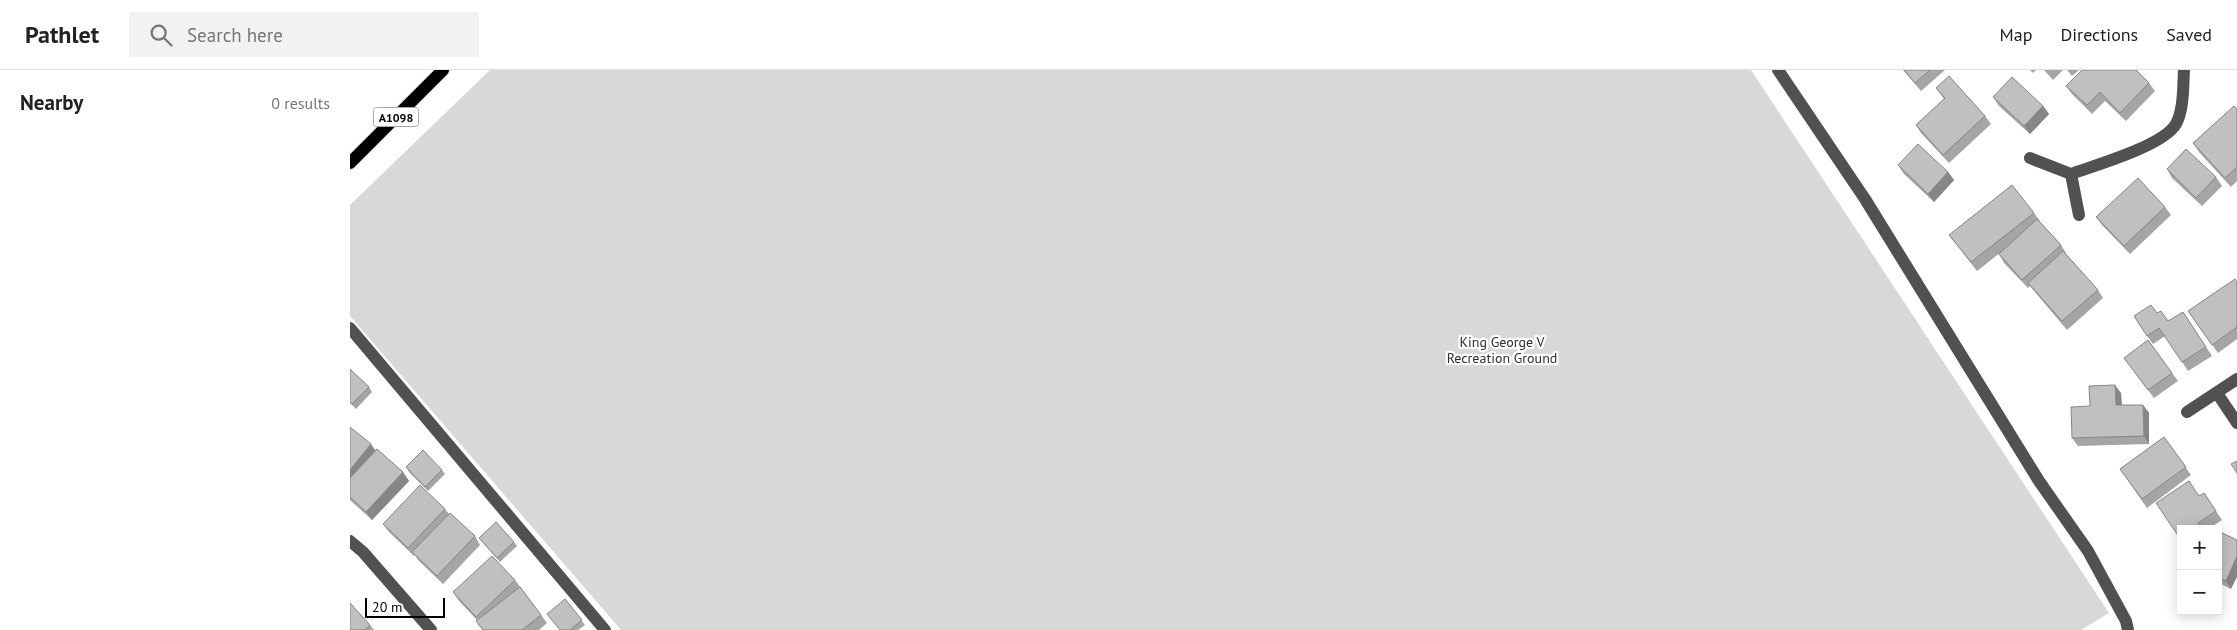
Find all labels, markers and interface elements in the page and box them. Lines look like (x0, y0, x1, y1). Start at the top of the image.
search box (129, 12, 479, 57)
text: Pathlet (25, 19, 99, 50)
icon: search (147, 21, 175, 49)
text: Search here (187, 23, 283, 47)
text: Map (2000, 23, 2032, 46)
text: Directions (2060, 23, 2138, 46)
text: Saved (2166, 23, 2212, 46)
text: Nearby (20, 89, 83, 116)
text: 0 results (271, 93, 330, 113)
road number: A1098 (373, 108, 418, 126)
park label: King George V Recreation Ground (1447, 333, 1557, 367)
map controls (2177, 525, 2222, 615)
button: + (2177, 525, 2222, 570)
button: − (2177, 570, 2222, 615)
scale bar (365, 595, 445, 618)
text: 20 m (372, 598, 402, 616)

